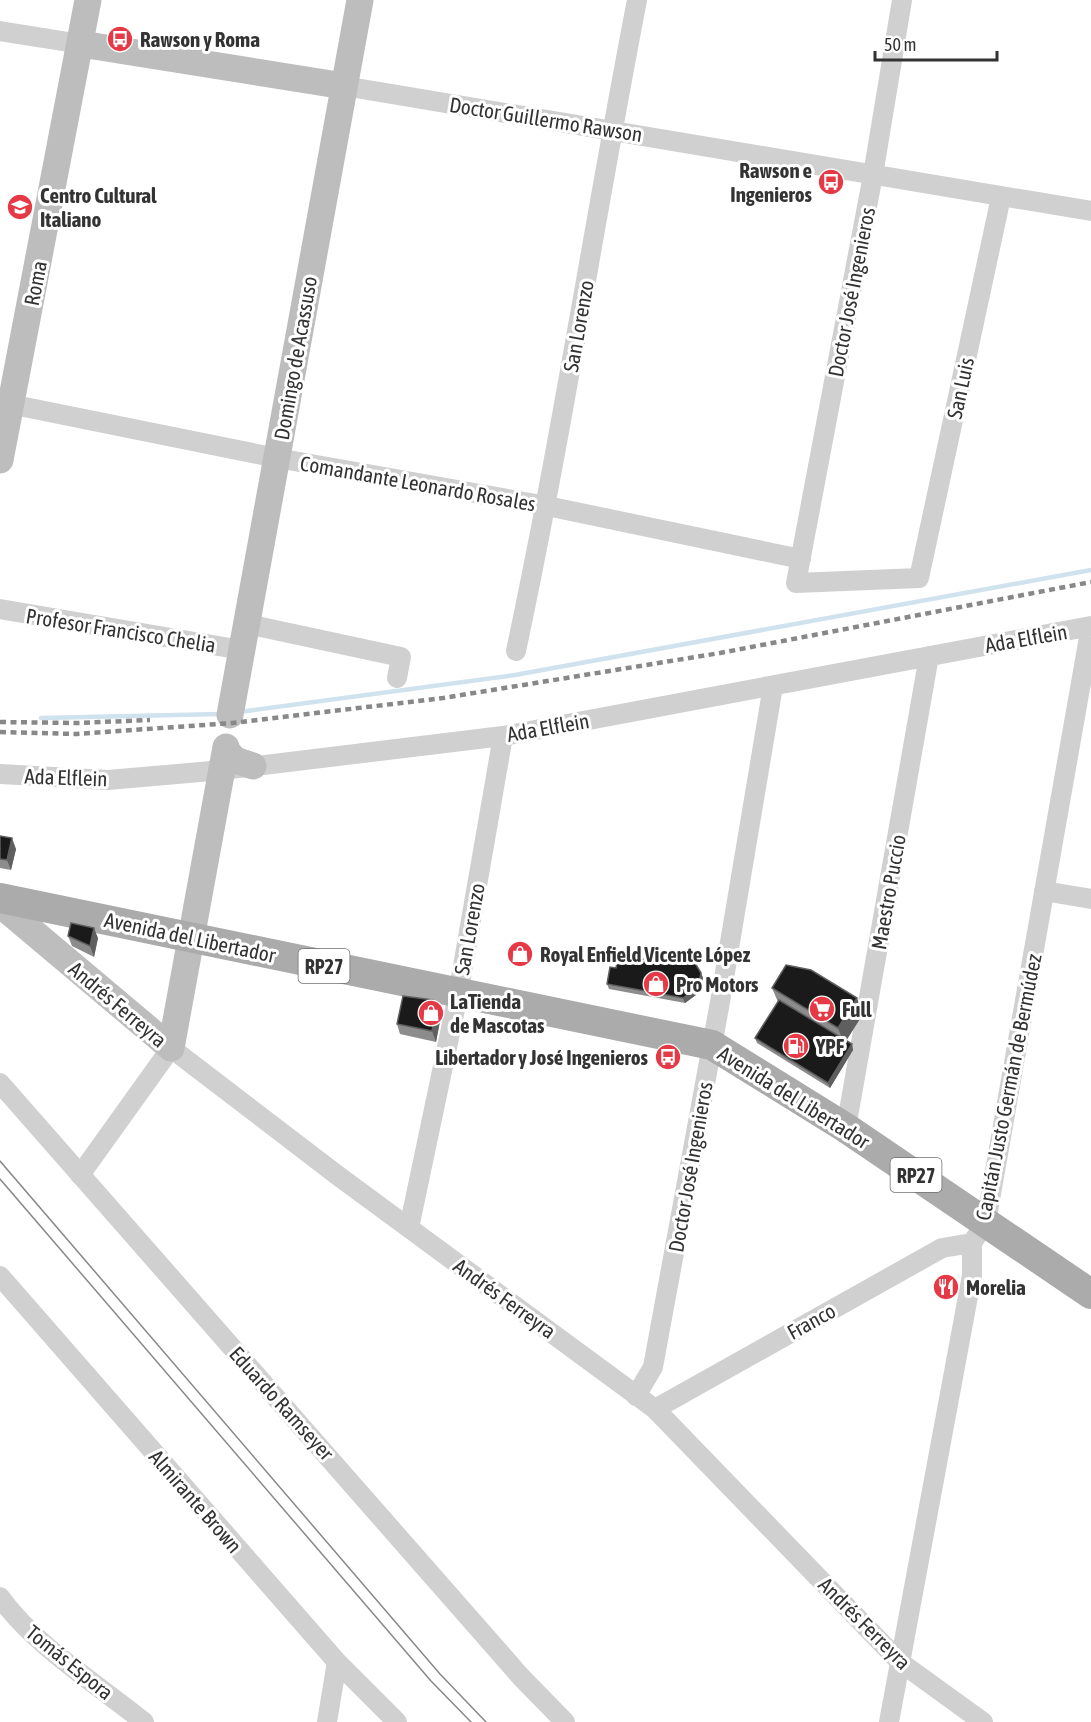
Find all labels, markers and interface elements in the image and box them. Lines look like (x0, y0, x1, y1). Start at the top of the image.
bus stop icon: Rawson y Roma (105, 24, 135, 54)
scale bar (875, 24, 996, 62)
place label: Rawson y Roma (140, 27, 260, 51)
text: 50 m (884, 34, 916, 55)
street label: Doctor Guillermo Rawson (448, 92, 644, 146)
place label: Rawson e Ingenieros (730, 158, 813, 206)
bus stop icon: Rawson e Ingenieros (816, 167, 846, 197)
place label: Centro Cultural Italiano (40, 183, 157, 231)
school or university icon: Centro Cultural Italiano (5, 192, 35, 222)
street label: Doctor José Ingenieros (823, 205, 879, 379)
street label: Roma (19, 258, 51, 308)
street label: Domingo de Acassuso (269, 274, 321, 442)
street label: San Lorenzo (558, 278, 598, 374)
street label: San Luis (942, 355, 978, 421)
street label: Comandante Leonardo Rosales (298, 450, 538, 516)
street label: Profesor Francisco Chelia (24, 603, 218, 657)
street label: Ada Elflein (983, 619, 1069, 657)
street label: Ada Elflein (505, 708, 591, 746)
street label: Ada Elflein (24, 764, 108, 790)
street label: Maestro Puccio (866, 833, 910, 951)
street label: San Lorenzo (449, 881, 489, 977)
street label: Avenida del Libertador (102, 907, 278, 967)
shop icon: Royal Enfield Vicente López (505, 939, 535, 969)
place label: Royal Enfield Vicente López (540, 942, 751, 966)
road number: RP27 (298, 949, 350, 983)
street label: Capitán Justo Germán de Bermúdez (970, 951, 1046, 1222)
street label: Andrés Ferreyra (64, 956, 172, 1052)
shop icon: Pro Motors (641, 969, 671, 999)
place label: Pro Motors (676, 972, 759, 996)
place label: LaTienda de Mascotas (450, 989, 545, 1037)
supermarket icon: Full (807, 994, 837, 1024)
place label: Full (842, 997, 872, 1021)
shop icon: LaTienda de Mascotas (416, 998, 446, 1028)
fuel station icon: YPF (781, 1031, 811, 1061)
place label: YPF (815, 1034, 845, 1058)
street label: Avenida del Libertador (714, 1041, 875, 1154)
bus stop icon: Libertador y José Ingenieros (653, 1042, 683, 1072)
place label: Libertador y José Ingenieros (435, 1045, 649, 1069)
street label: Doctor José Ingenieros (663, 1080, 717, 1254)
road number: RP27 (890, 1158, 942, 1192)
street label: Andrés Ferreyra (449, 1253, 561, 1343)
restaurant icon: Morelia (931, 1272, 961, 1302)
place label: Morelia (966, 1275, 1026, 1299)
street label: Franco (783, 1298, 839, 1344)
street label: Eduardo Ramseyer (225, 1341, 340, 1465)
street label: Almirante Brown (145, 1445, 247, 1557)
street label: Andrés Ferreyra (814, 1572, 916, 1674)
street label: Tomás Espora (22, 1620, 118, 1704)

